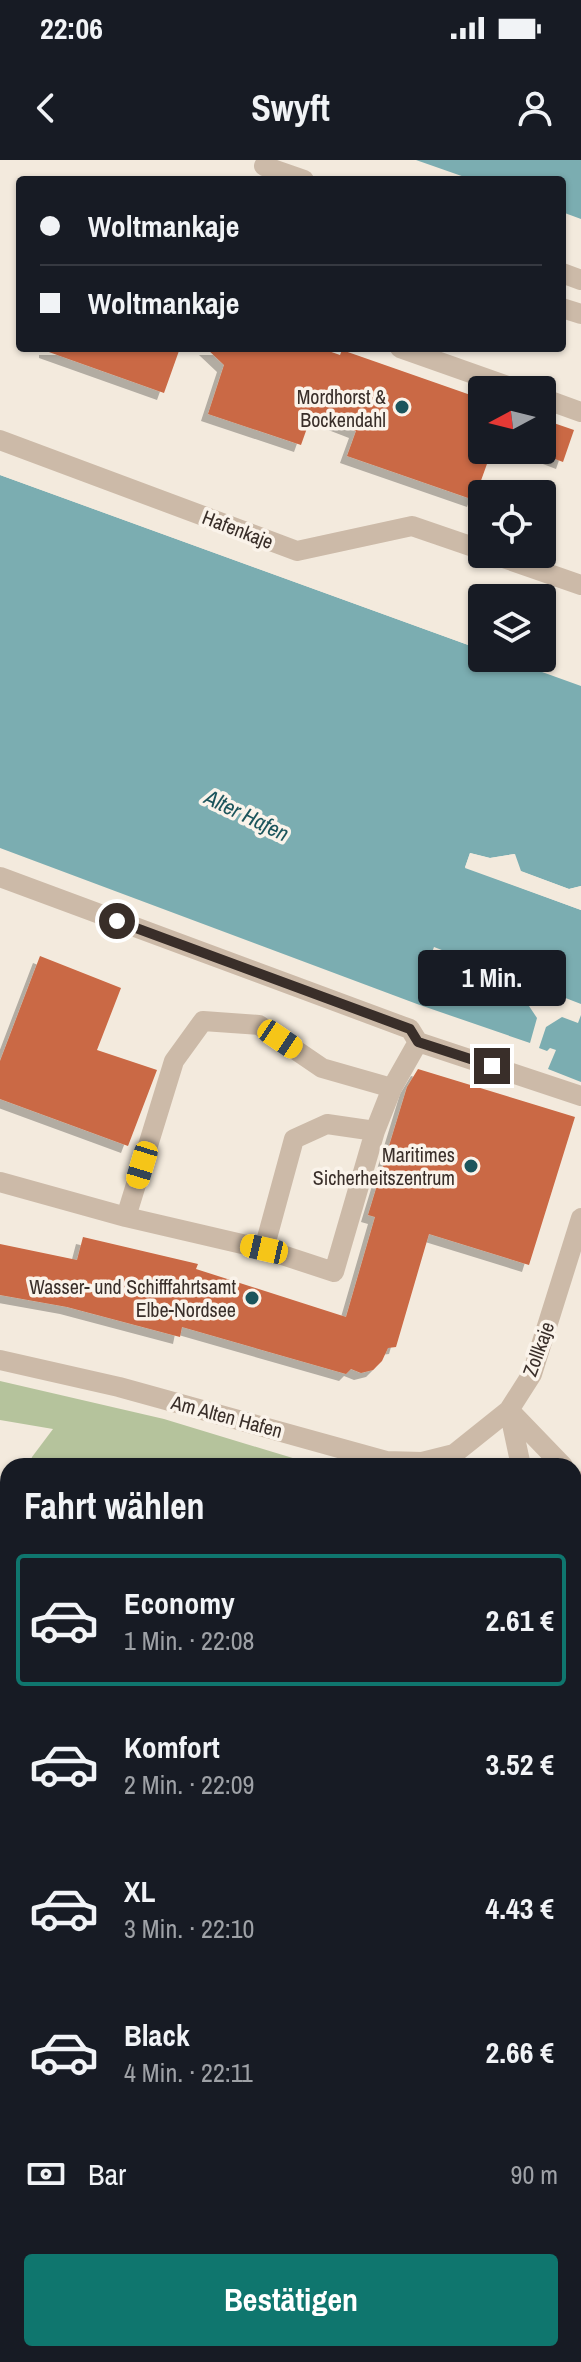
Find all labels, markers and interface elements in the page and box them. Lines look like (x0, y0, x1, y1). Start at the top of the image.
text: 22:06 (40, 8, 103, 48)
text: Swyft (251, 84, 330, 132)
icon: back (24, 86, 68, 130)
icon: person (513, 86, 557, 130)
text: Woltmankaje (88, 206, 239, 246)
text: Woltmankaje (88, 283, 239, 323)
north arrow (468, 376, 556, 464)
map controls (468, 376, 556, 672)
place label: Mordhorst & Bockendahl (297, 383, 386, 433)
marker: Mordhorst & Bockendahl (393, 398, 411, 416)
button: locate (468, 480, 556, 568)
street label: Hafenkaje (199, 503, 277, 555)
button: layers (468, 584, 556, 672)
water label: Alter Hafen (199, 781, 294, 848)
route start (99, 903, 135, 939)
callout: 1 Min. (418, 950, 566, 1006)
text: 1 Min. (462, 960, 522, 995)
car (253, 1016, 307, 1062)
route end (474, 1048, 510, 1084)
car (124, 1139, 160, 1191)
place label: Maritimes Sicherheitszentrum (313, 1141, 455, 1191)
marker: Maritimes Sicherheitszentrum (462, 1157, 480, 1175)
car (238, 1232, 290, 1266)
place label: Wasser- und Schifffahrtsamt Elbe-Nordsee (29, 1273, 236, 1323)
marker: Wasser- und Schifffahrtsamt Elbe-Nordsee (243, 1289, 261, 1307)
street label: Zollkaje (516, 1318, 560, 1380)
street label: Am Alten Hafen (167, 1388, 286, 1444)
text: Fahrt wählen (24, 1482, 205, 1530)
text: Economy (124, 1583, 235, 1623)
icon: car (28, 1584, 100, 1656)
text: 2.61 € (486, 1600, 554, 1640)
text: 1 Min. · 22:08 (124, 1623, 254, 1658)
text: Komfort (124, 1727, 220, 1767)
icon: car (28, 1728, 100, 1800)
text: 3.52 € (486, 1744, 554, 1784)
text: 2 Min. · 22:09 (124, 1767, 254, 1802)
text: XL (124, 1871, 155, 1911)
icon: car (28, 1872, 100, 1944)
text: 4.43 € (486, 1888, 554, 1928)
text: 3 Min. · 22:10 (124, 1911, 254, 1946)
text: Black (124, 2015, 190, 2055)
icon: car (28, 2016, 100, 2088)
text: 2.66 € (486, 2032, 554, 2072)
text: 4 Min. · 22:11 (124, 2055, 253, 2090)
icon: cash (24, 2152, 68, 2196)
text: Bar (88, 2154, 126, 2194)
text: 90 m (511, 2157, 558, 2192)
button: Bestätigen (24, 2254, 558, 2346)

